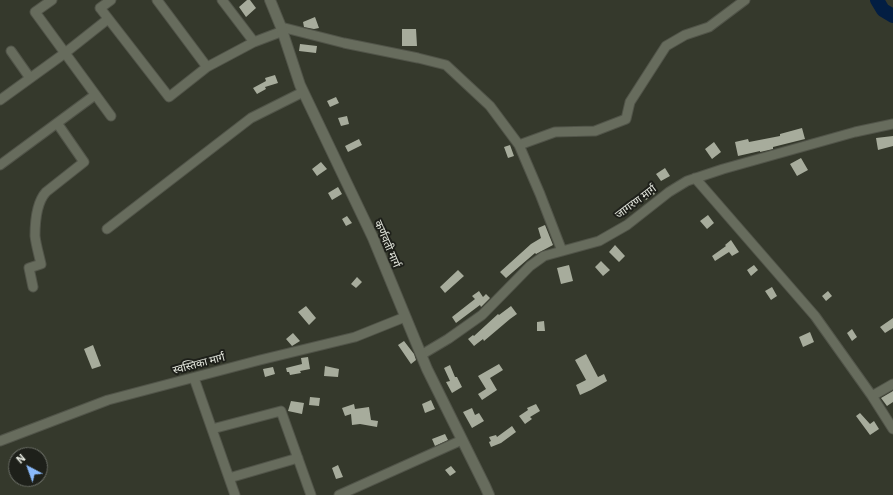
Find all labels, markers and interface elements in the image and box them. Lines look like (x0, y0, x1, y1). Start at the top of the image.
street label: जागरण मार्ग (613, 182, 659, 222)
street label: कर्णवती मार्ग (371, 218, 403, 270)
street label: स्वस्तिका मार्ग (172, 351, 226, 377)
north arrow (8, 447, 48, 487)
text: N (13, 451, 28, 467)

